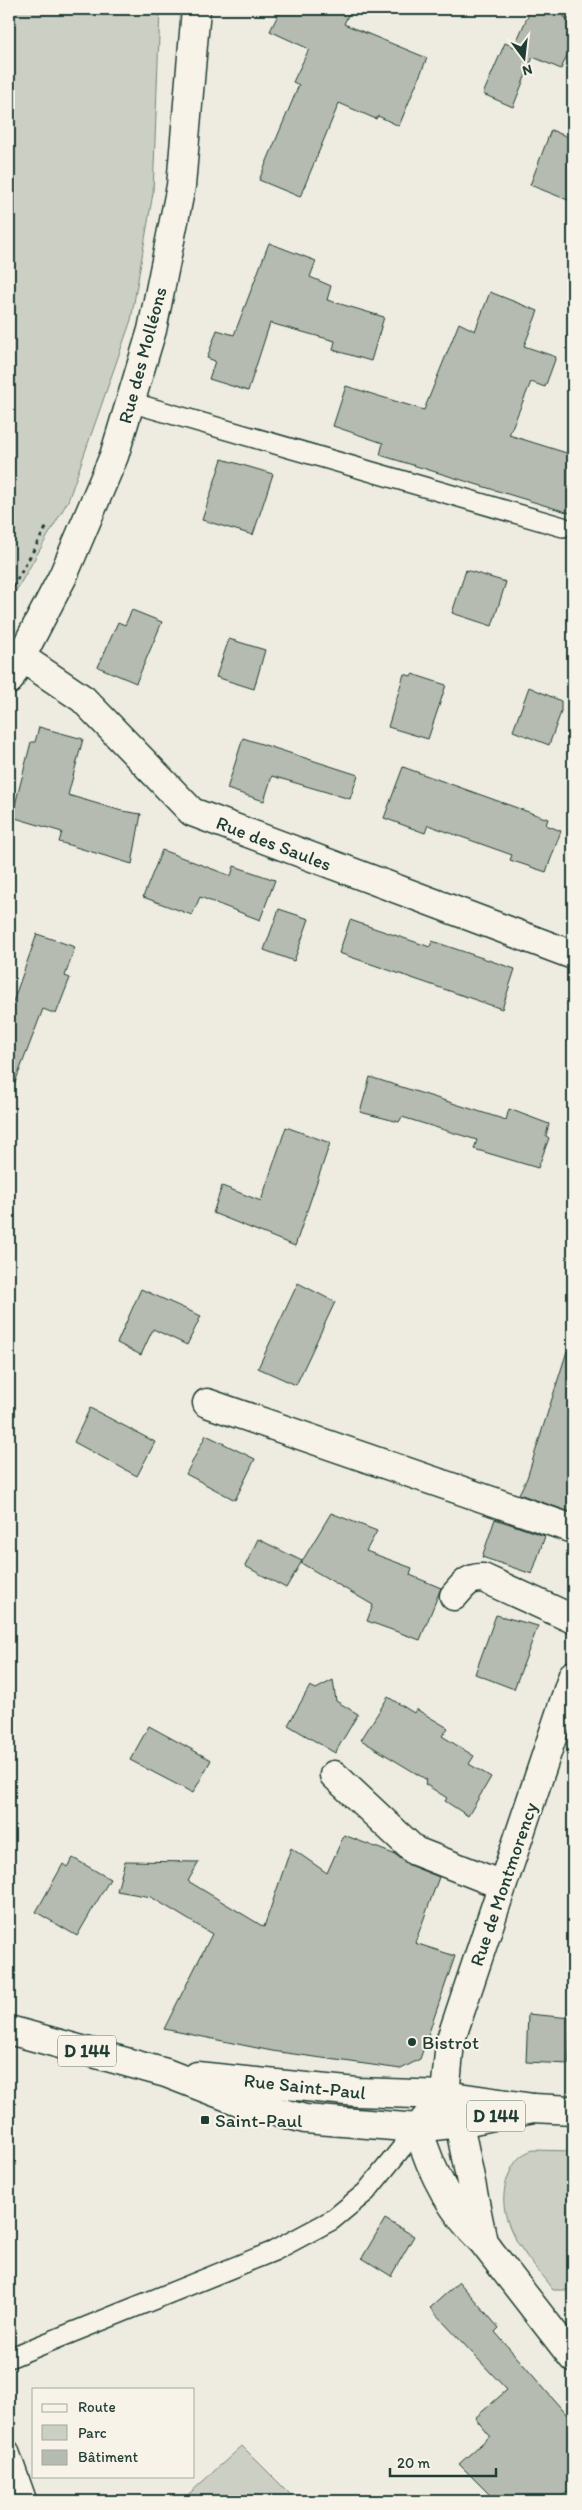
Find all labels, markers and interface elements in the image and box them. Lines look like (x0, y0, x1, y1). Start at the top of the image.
north arrow (500, 32, 550, 82)
text: N (520, 61, 534, 80)
street label: Rue des Molléons (113, 284, 172, 426)
street label: Rue des Saules (213, 811, 335, 876)
street label: Rue de Montmorency (465, 1799, 542, 1969)
place label: Bistrot (422, 2031, 479, 2054)
road number: D 144 (58, 2035, 116, 2066)
marker: Bistrot (406, 2036, 418, 2048)
street label: Rue Saint-Paul (243, 2069, 368, 2104)
road number: D 144 (467, 2100, 525, 2132)
place label: Saint-Paul (215, 2109, 303, 2132)
marker: Saint-Paul (199, 2114, 211, 2126)
legend (32, 2388, 195, 2478)
text: Route (78, 2398, 116, 2416)
text: Parc (78, 2424, 107, 2442)
scale bar (390, 2445, 496, 2477)
text: Bâtiment (78, 2448, 139, 2466)
text: 20 m (397, 2454, 431, 2472)

